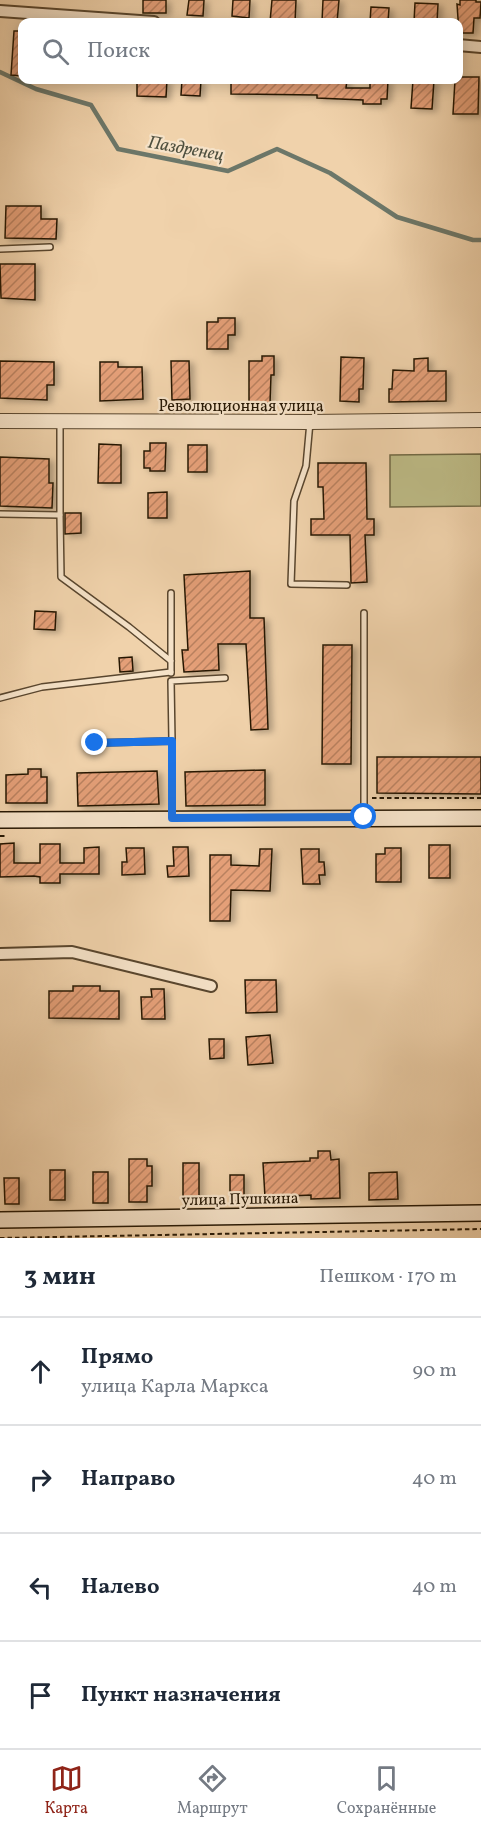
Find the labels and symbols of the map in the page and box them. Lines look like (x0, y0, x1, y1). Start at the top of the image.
water label: Паздренец (146, 131, 226, 168)
street label: Революционная улица (158, 396, 324, 418)
route end (81, 729, 107, 755)
route start (350, 803, 376, 829)
street label: улица Пушкина (181, 1188, 299, 1212)

